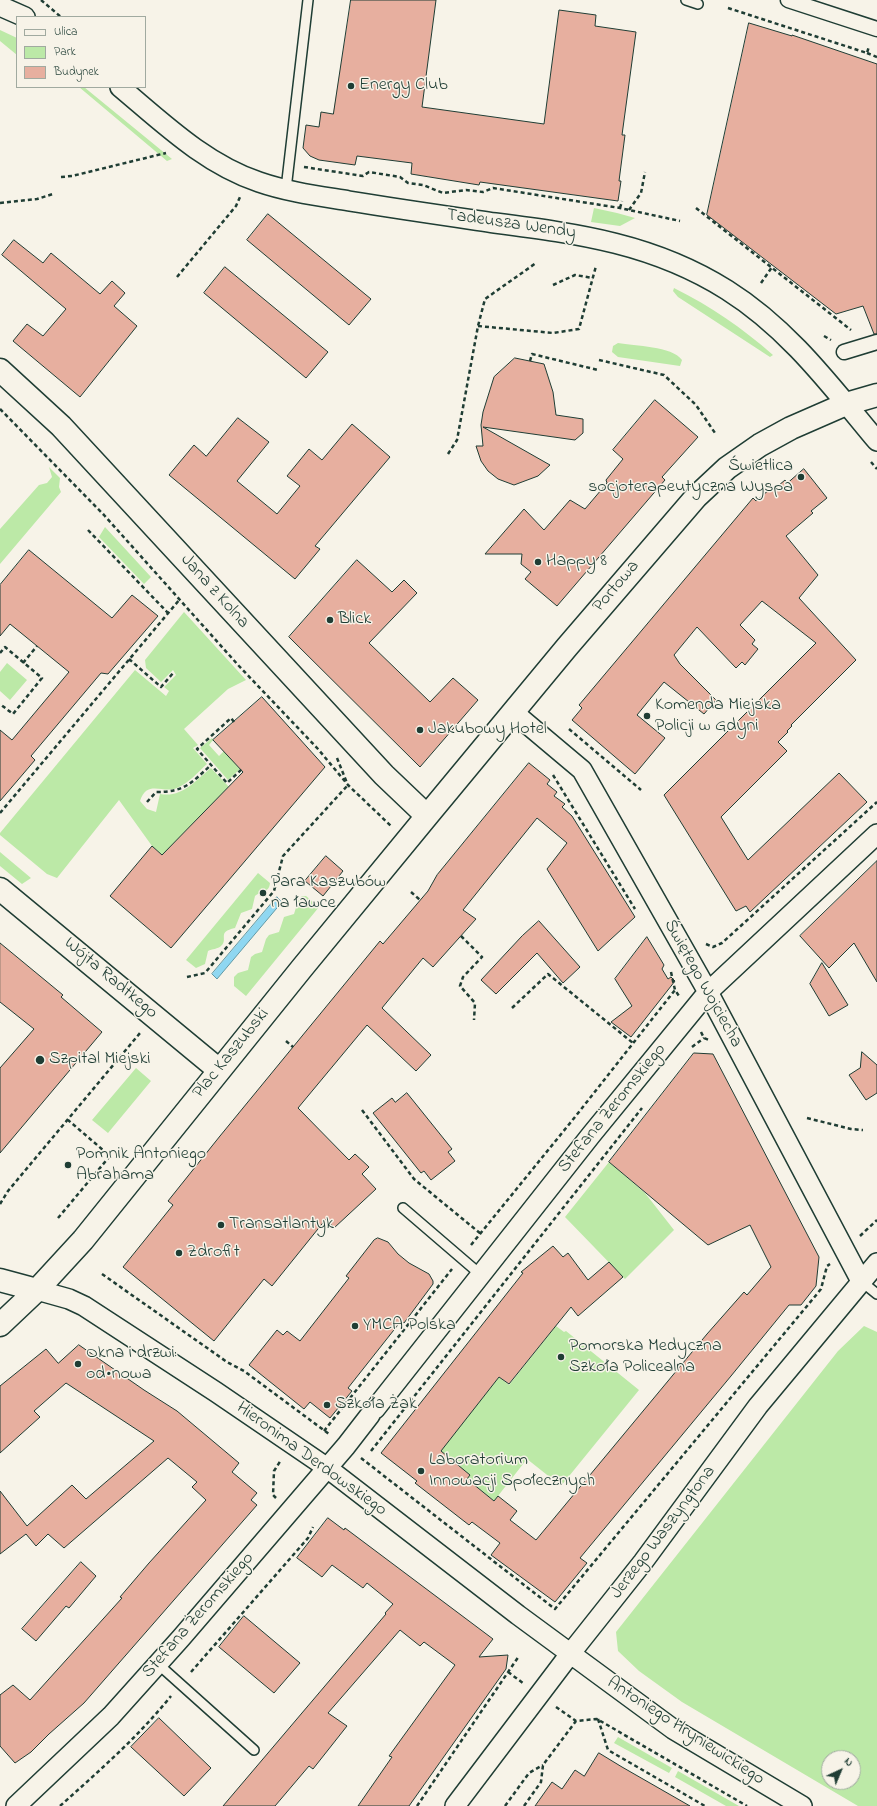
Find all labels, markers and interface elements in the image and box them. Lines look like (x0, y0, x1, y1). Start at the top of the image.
legend (16, 16, 146, 88)
text: Ulica (54, 23, 78, 41)
text: Park (54, 43, 76, 61)
text: Budynek (54, 63, 99, 81)
place label: Energy Club (359, 75, 448, 97)
marker: Energy Club (346, 81, 356, 91)
street label: Tadeusza Wendy (445, 205, 577, 245)
place label: Świetlica socjoterapeutyczna Wyspa (588, 456, 793, 498)
marker: Świetlica socjoterapeutyczna Wyspa (796, 472, 806, 482)
street label: Jana z Kolna (175, 550, 253, 634)
place label: Happy 8 (546, 551, 607, 573)
marker: Happy 8 (533, 557, 543, 567)
street label: Portowa (589, 557, 645, 617)
place label: Blick (338, 609, 371, 631)
marker: Blick (325, 615, 335, 625)
place label: Komenda Miejska Policji w Gdyni (655, 695, 781, 738)
marker: Komenda Miejska Policji w Gdyni (642, 711, 652, 721)
place label: Jakubowy Hotel (428, 719, 547, 741)
marker: Jakubowy Hotel (415, 725, 425, 735)
place label: Para Kaszubów na ławce (271, 872, 386, 914)
marker: Para Kaszubów na ławce (258, 888, 268, 898)
street label: Świętego Wojciecha (658, 916, 746, 1052)
street label: Wójta Radtkego (59, 933, 161, 1025)
street label: Plac Kaszubski (189, 1005, 275, 1103)
street label: Stefana Żeromskiego (554, 1040, 672, 1178)
place label: Szpital Miejski (49, 1049, 151, 1071)
marker: Szpital Miejski (34, 1054, 46, 1066)
place label: Pomnik Antoniego Abrahama (76, 1144, 206, 1186)
marker: Pomnik Antoniego Abrahama (63, 1160, 73, 1170)
place label: Transatlantyk (229, 1214, 334, 1236)
marker: Transatlantyk (216, 1220, 226, 1230)
place label: Zdrofit (187, 1242, 240, 1264)
marker: Zdrofit (174, 1248, 184, 1258)
place label: YMCA Polska (363, 1315, 456, 1337)
marker: YMCA Polska (350, 1321, 360, 1331)
place label: Pomorska Medyczna Szkoła Policealna (569, 1336, 722, 1378)
place label: Okna i drzwi: od•nowa (86, 1343, 176, 1386)
marker: Pomorska Medyczna Szkoła Policealna (556, 1352, 566, 1362)
marker: Okna i drzwi: od•nowa (73, 1359, 83, 1369)
place label: Szkoła Żak (335, 1394, 417, 1416)
street label: Hieronima Derdowskiego (231, 1398, 391, 1522)
marker: Szkoła Żak (322, 1400, 332, 1410)
place label: Laboratorium Innowacji Społecznych (429, 1450, 595, 1492)
street label: Jerzego Waszyngtona (607, 1462, 721, 1604)
marker: Laboratorium Innowacji Społecznych (416, 1466, 426, 1476)
street label: Stefana Żeromskiego (138, 1549, 260, 1683)
street label: Antoniego Hryniewickiego (602, 1673, 768, 1791)
north arrow (821, 1750, 861, 1790)
text: N (840, 1754, 857, 1770)

